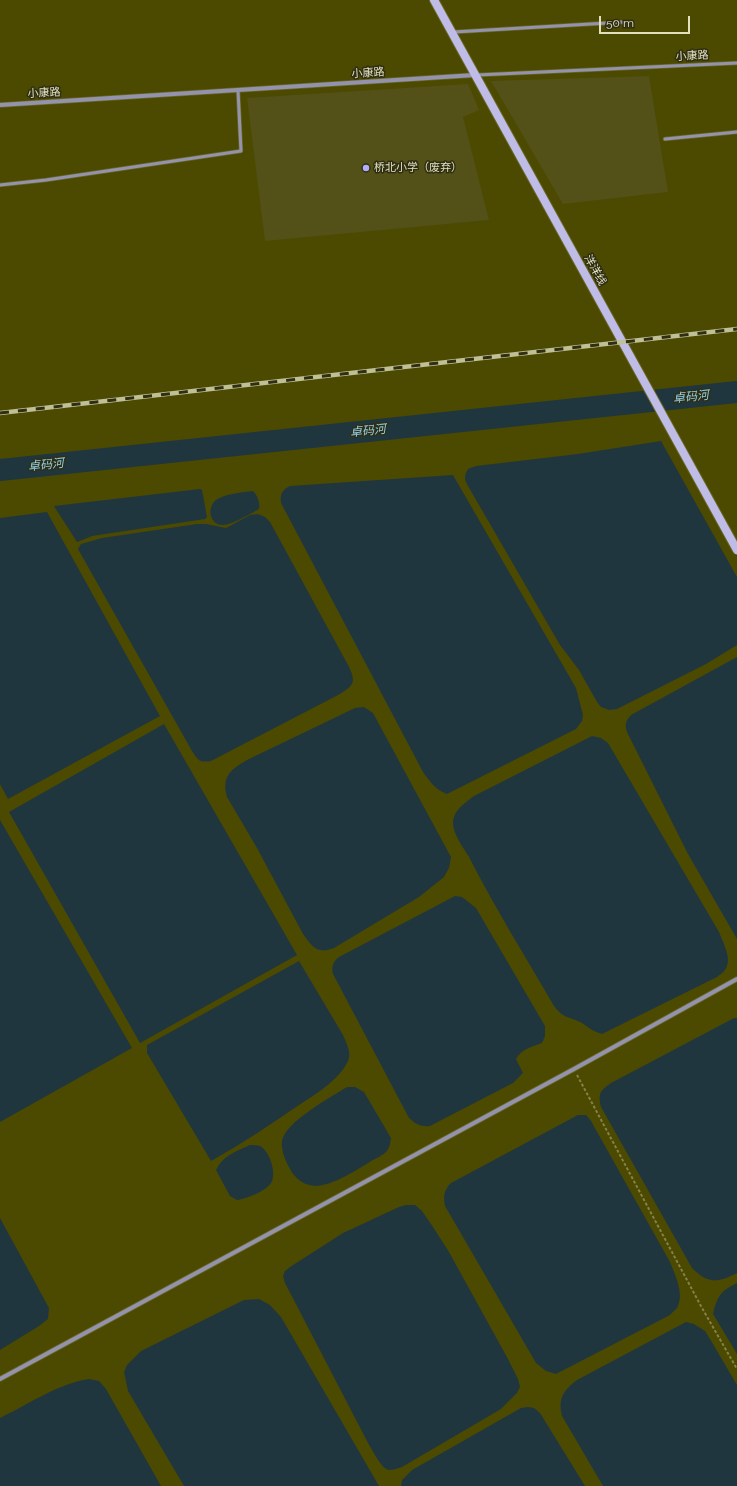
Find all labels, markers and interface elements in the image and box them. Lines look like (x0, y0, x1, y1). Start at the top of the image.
scale bar (601, 8, 692, 34)
text: 50 m (606, 16, 634, 30)
street label: 小康路 (675, 49, 709, 63)
street label: 小康路 (351, 65, 385, 81)
street label: 小康路 (27, 86, 61, 100)
place label: 桥北小学（废弃） (374, 161, 462, 175)
marker: 桥北小学（废弃） (361, 163, 371, 173)
street label: 洋洋线 (581, 252, 609, 288)
water label: 卓码河 (672, 388, 710, 406)
water label: 卓码河 (349, 422, 387, 440)
water label: 卓码河 (27, 456, 65, 474)

